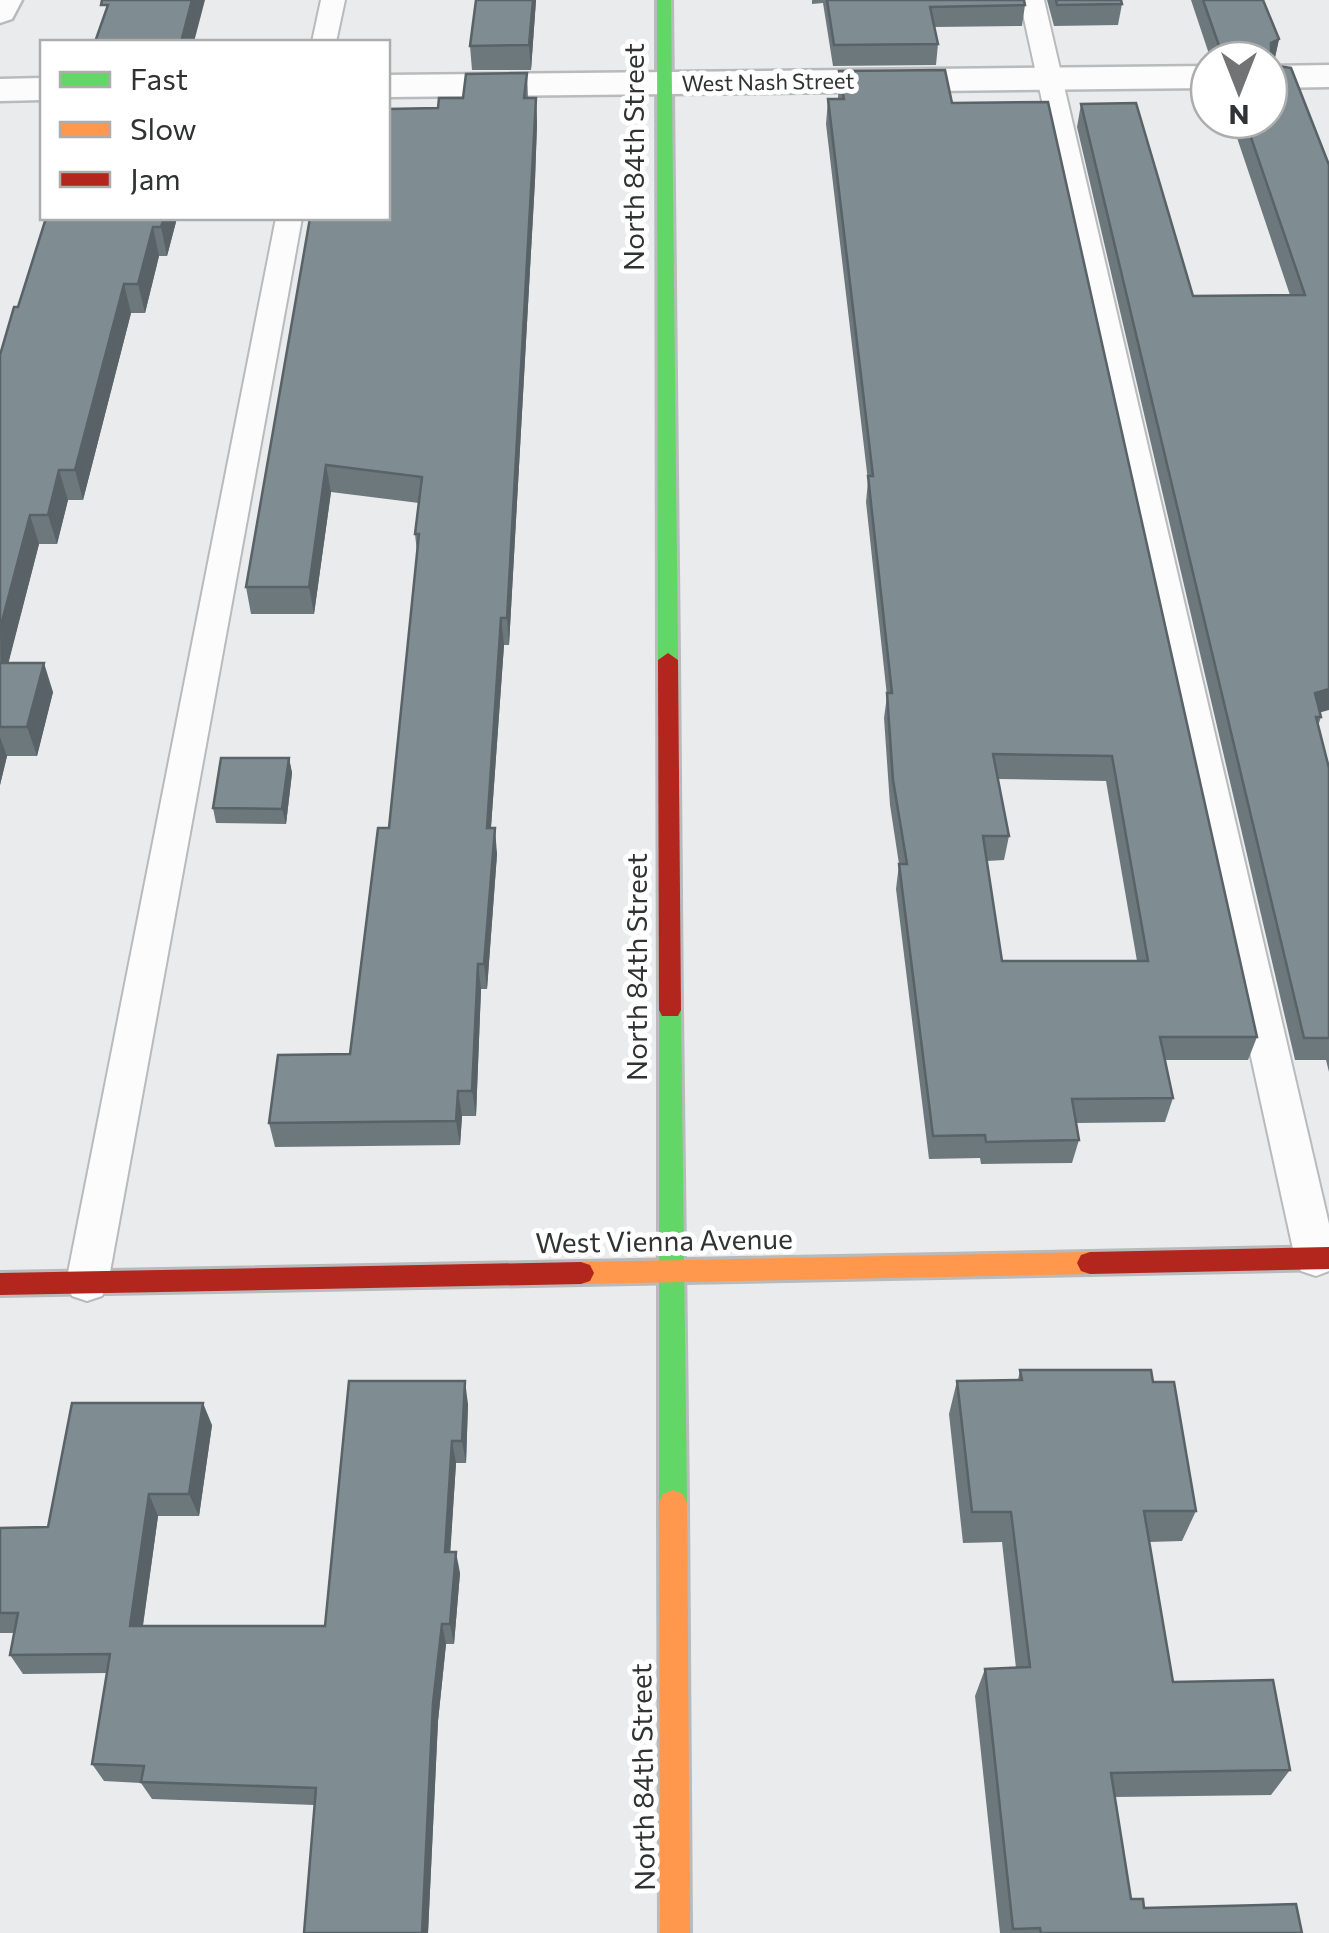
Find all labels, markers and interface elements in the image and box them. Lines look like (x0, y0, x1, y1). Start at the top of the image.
legend (40, 40, 390, 220)
north arrow (1189, 40, 1289, 140)
street label: North 84th Street (616, 43, 650, 271)
text: Fast (130, 59, 188, 96)
street label: West Nash Street (681, 66, 855, 97)
text: N (1229, 99, 1250, 133)
text: Slow (130, 109, 197, 146)
text: Jam (130, 159, 181, 196)
street label: North 84th Street (619, 853, 653, 1081)
street label: West Vienna Avenue (535, 1221, 793, 1259)
street label: North 84th Street (623, 1663, 661, 1891)

